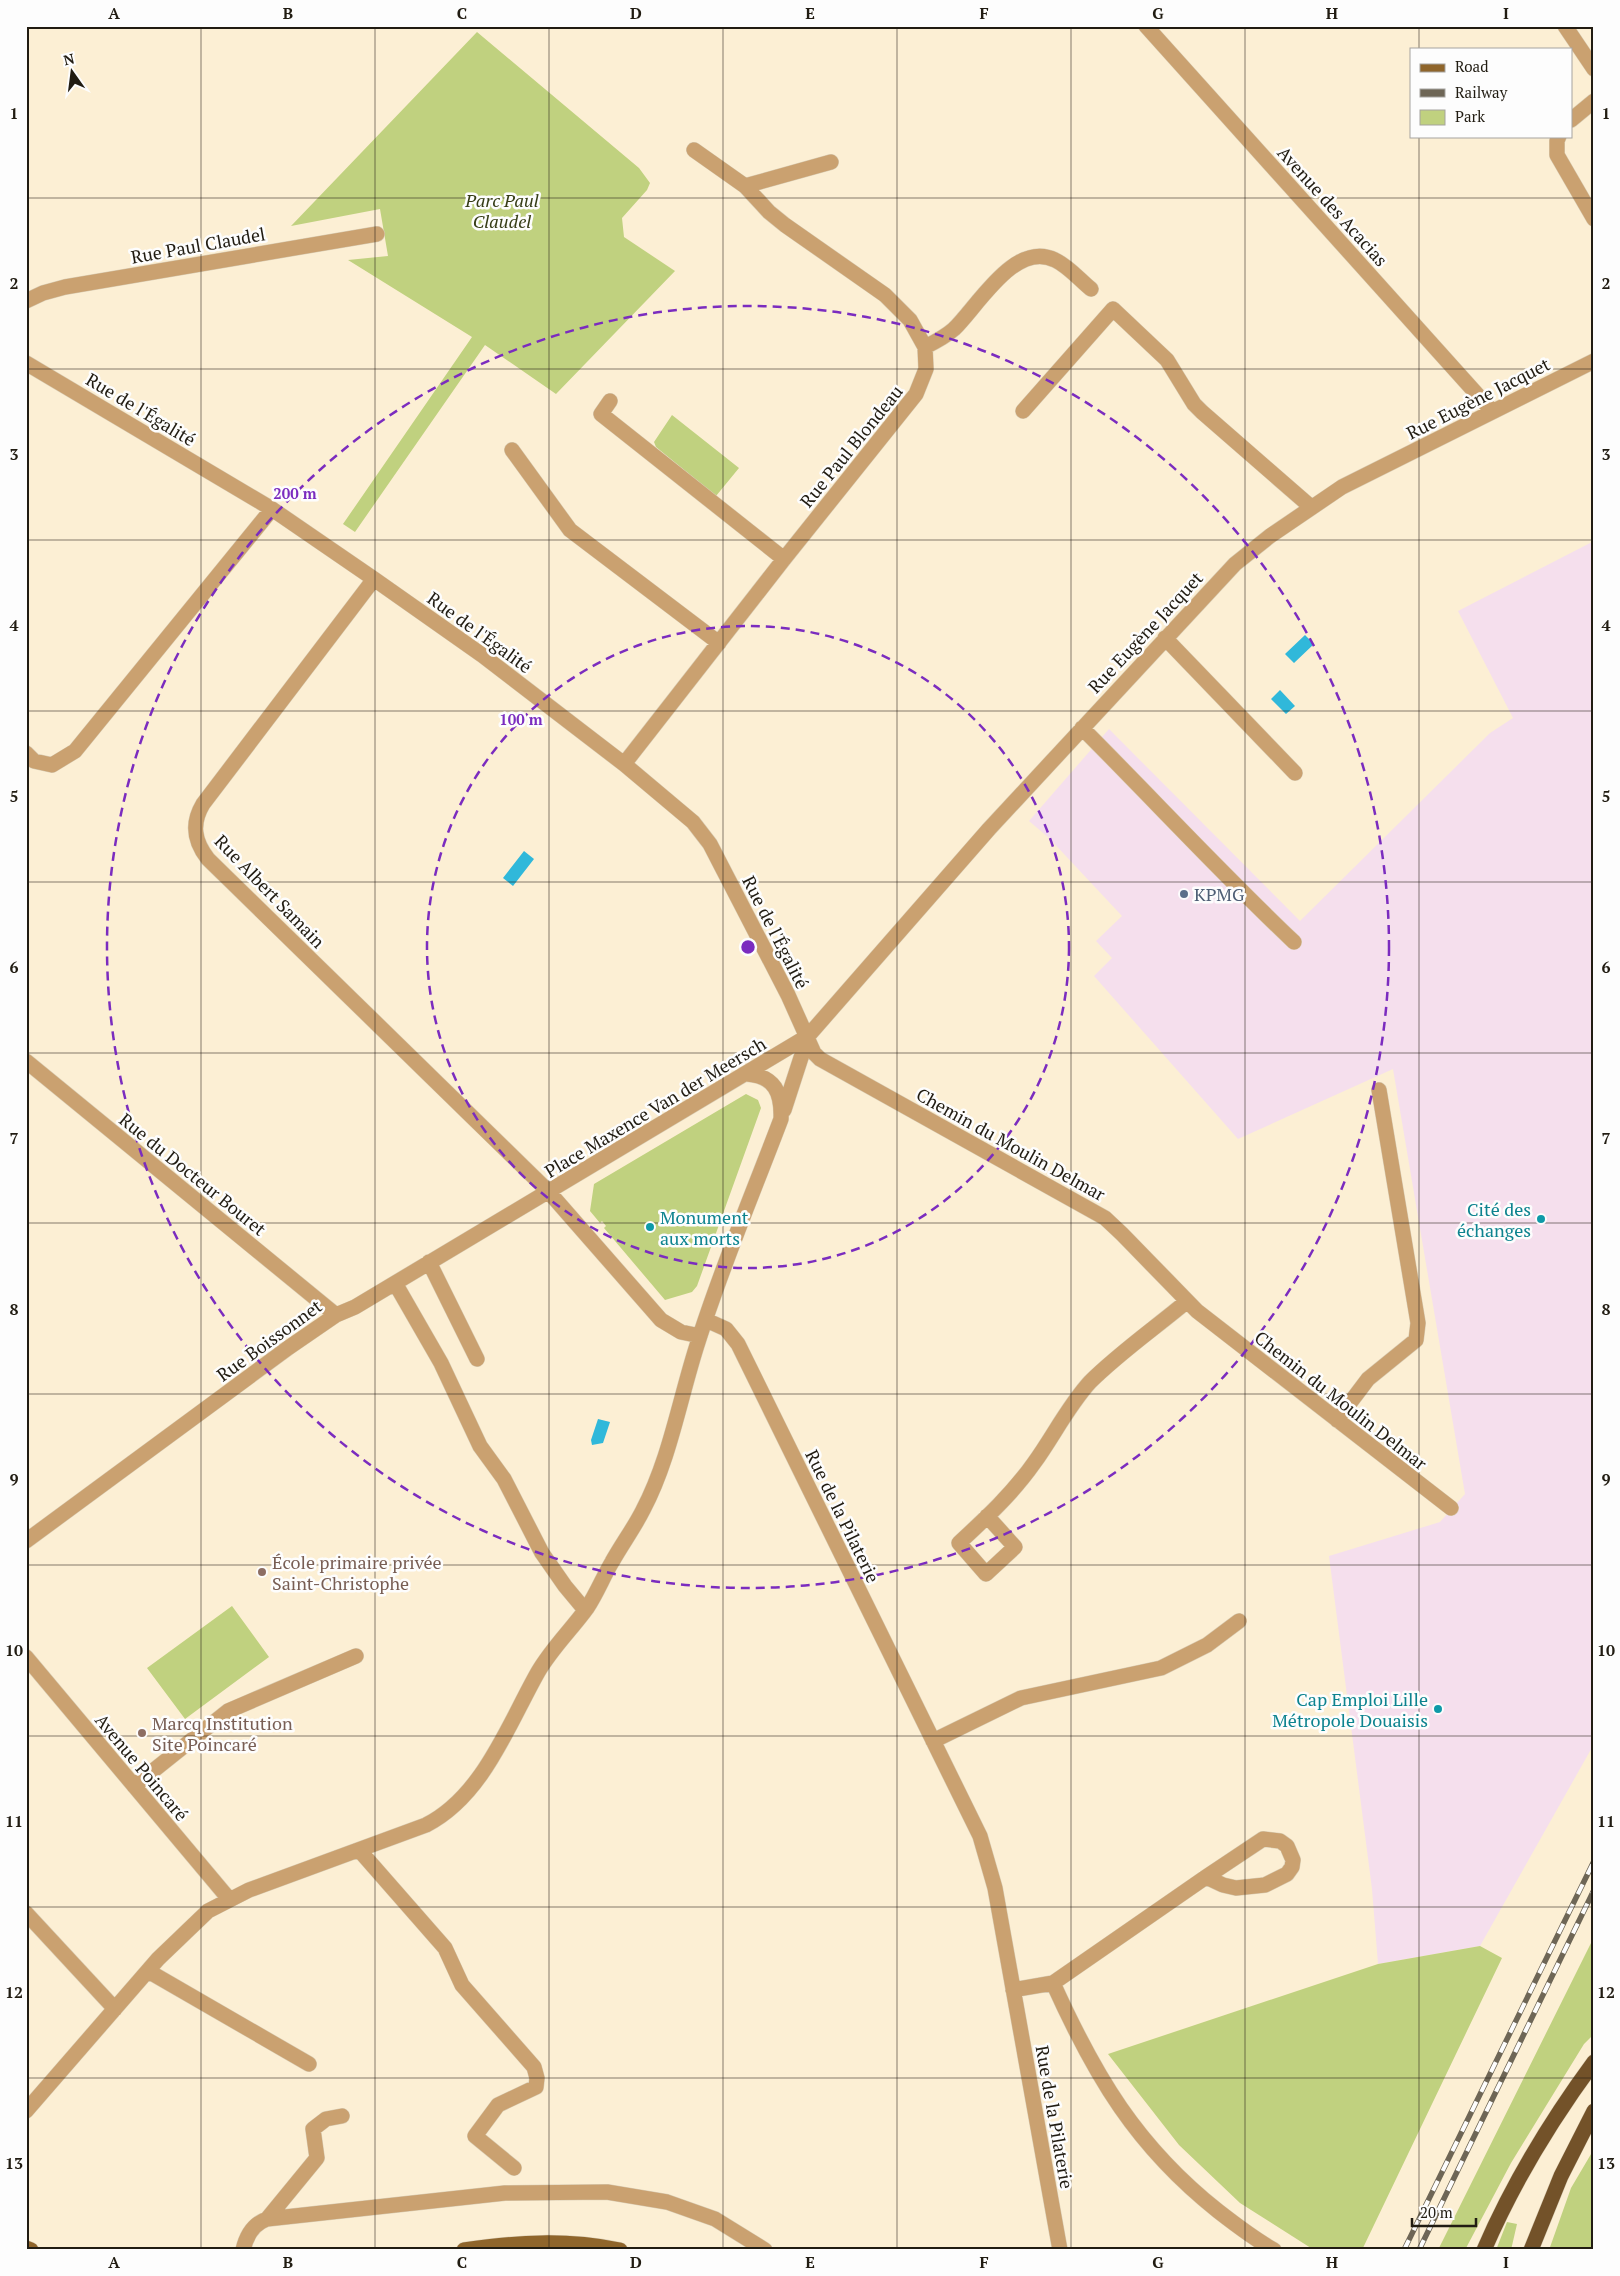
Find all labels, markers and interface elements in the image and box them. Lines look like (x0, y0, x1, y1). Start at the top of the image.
text: A (108, 2, 120, 24)
text: B (283, 2, 293, 24)
text: C (457, 2, 467, 24)
text: D (630, 2, 642, 24)
text: E (805, 2, 815, 24)
text: F (979, 2, 989, 24)
text: G (1152, 2, 1164, 24)
text: H (1326, 2, 1338, 24)
text: I (1503, 2, 1509, 24)
north arrow (48, 48, 98, 98)
text: N (61, 48, 77, 69)
legend (1410, 48, 1572, 138)
text: Road (1455, 56, 1488, 76)
text: Railway (1455, 82, 1508, 102)
text: 1 (9, 102, 19, 124)
text: 1 (1601, 102, 1611, 124)
text: Park (1455, 106, 1485, 126)
street label: Avenue des Acacias (1273, 141, 1393, 271)
park label: Parc Paul Claudel (464, 188, 539, 233)
street label: Rue Paul Claudel (129, 221, 267, 269)
text: 2 (9, 272, 19, 294)
text: 2 (1601, 272, 1611, 294)
street label: Rue Eugène Jacquet (1402, 351, 1554, 445)
street label: Rue de l'Égalité (82, 367, 200, 451)
street label: Rue Paul Blondeau (794, 380, 908, 512)
text: 3 (9, 443, 19, 465)
text: 3 (1601, 443, 1611, 465)
text: 200 m (273, 483, 317, 503)
street label: Rue Eugène Jacquet (1082, 566, 1208, 698)
street label: Rue de l'Égalité (423, 586, 537, 678)
text: 4 (9, 614, 19, 636)
text: 4 (1601, 614, 1611, 636)
text: 100 m (499, 709, 543, 729)
text: 5 (9, 785, 19, 807)
text: 5 (1601, 785, 1611, 807)
street label: Rue Albert Samain (210, 829, 331, 953)
street label: Rue de l'Égalité (737, 871, 815, 993)
place label: KPMG (1194, 882, 1245, 906)
marker: KPMG (1178, 888, 1190, 900)
centre of rings (739, 938, 757, 956)
text: 6 (9, 956, 19, 978)
text: 6 (1601, 956, 1611, 978)
street label: Place Maxence Van der Meersch (540, 1031, 770, 1183)
street label: Chemin du Moulin Delmar (912, 1082, 1110, 1206)
street label: Rue du Docteur Bouret (115, 1107, 272, 1241)
text: 7 (9, 1127, 19, 1149)
text: 7 (1601, 1127, 1611, 1149)
place label: Cité des échanges (1457, 1197, 1531, 1242)
place label: Monument aux morts (660, 1205, 749, 1250)
marker: Cité des échanges (1535, 1213, 1547, 1225)
marker: Monument aux morts (644, 1221, 656, 1233)
street label: Rue Boissonnet (212, 1294, 327, 1386)
text: 8 (9, 1298, 19, 1320)
text: 8 (1601, 1298, 1611, 1320)
street label: Chemin du Moulin Delmar (1250, 1325, 1432, 1475)
street label: Rue de la Pilaterie (800, 1445, 886, 1587)
text: 9 (9, 1468, 19, 1490)
text: 9 (1601, 1468, 1611, 1490)
place label: École primaire privée Saint-Christophe (272, 1550, 442, 1595)
marker: École primaire privée Saint-Christophe (256, 1566, 268, 1578)
text: 10 (5, 1639, 23, 1661)
text: 10 (1597, 1639, 1615, 1661)
place label: Cap Emploi Lille Métropole Douaisis (1272, 1687, 1428, 1732)
marker: Cap Emploi Lille Métropole Douaisis (1432, 1703, 1444, 1715)
street label: Avenue Poincaré (90, 1708, 194, 1826)
place label: Marcq Institution Site Poincaré (152, 1711, 293, 1756)
marker: Marcq Institution Site Poincaré (136, 1727, 148, 1739)
text: 11 (5, 1810, 23, 1832)
text: 11 (1597, 1810, 1615, 1832)
text: 12 (5, 1981, 23, 2003)
text: 12 (1597, 1981, 1615, 2003)
street label: Rue de la Pilaterie (1031, 2043, 1079, 2191)
text: 13 (5, 2152, 23, 2174)
text: 13 (1597, 2152, 1615, 2174)
scale bar (1412, 2196, 1476, 2228)
text: 20 m (1420, 2202, 1453, 2222)
text: A (108, 2251, 120, 2273)
text: B (283, 2251, 293, 2273)
text: C (457, 2251, 467, 2273)
text: D (630, 2251, 642, 2273)
text: E (805, 2251, 815, 2273)
text: F (979, 2251, 989, 2273)
text: G (1152, 2251, 1164, 2273)
text: H (1326, 2251, 1338, 2273)
text: I (1503, 2251, 1509, 2273)

